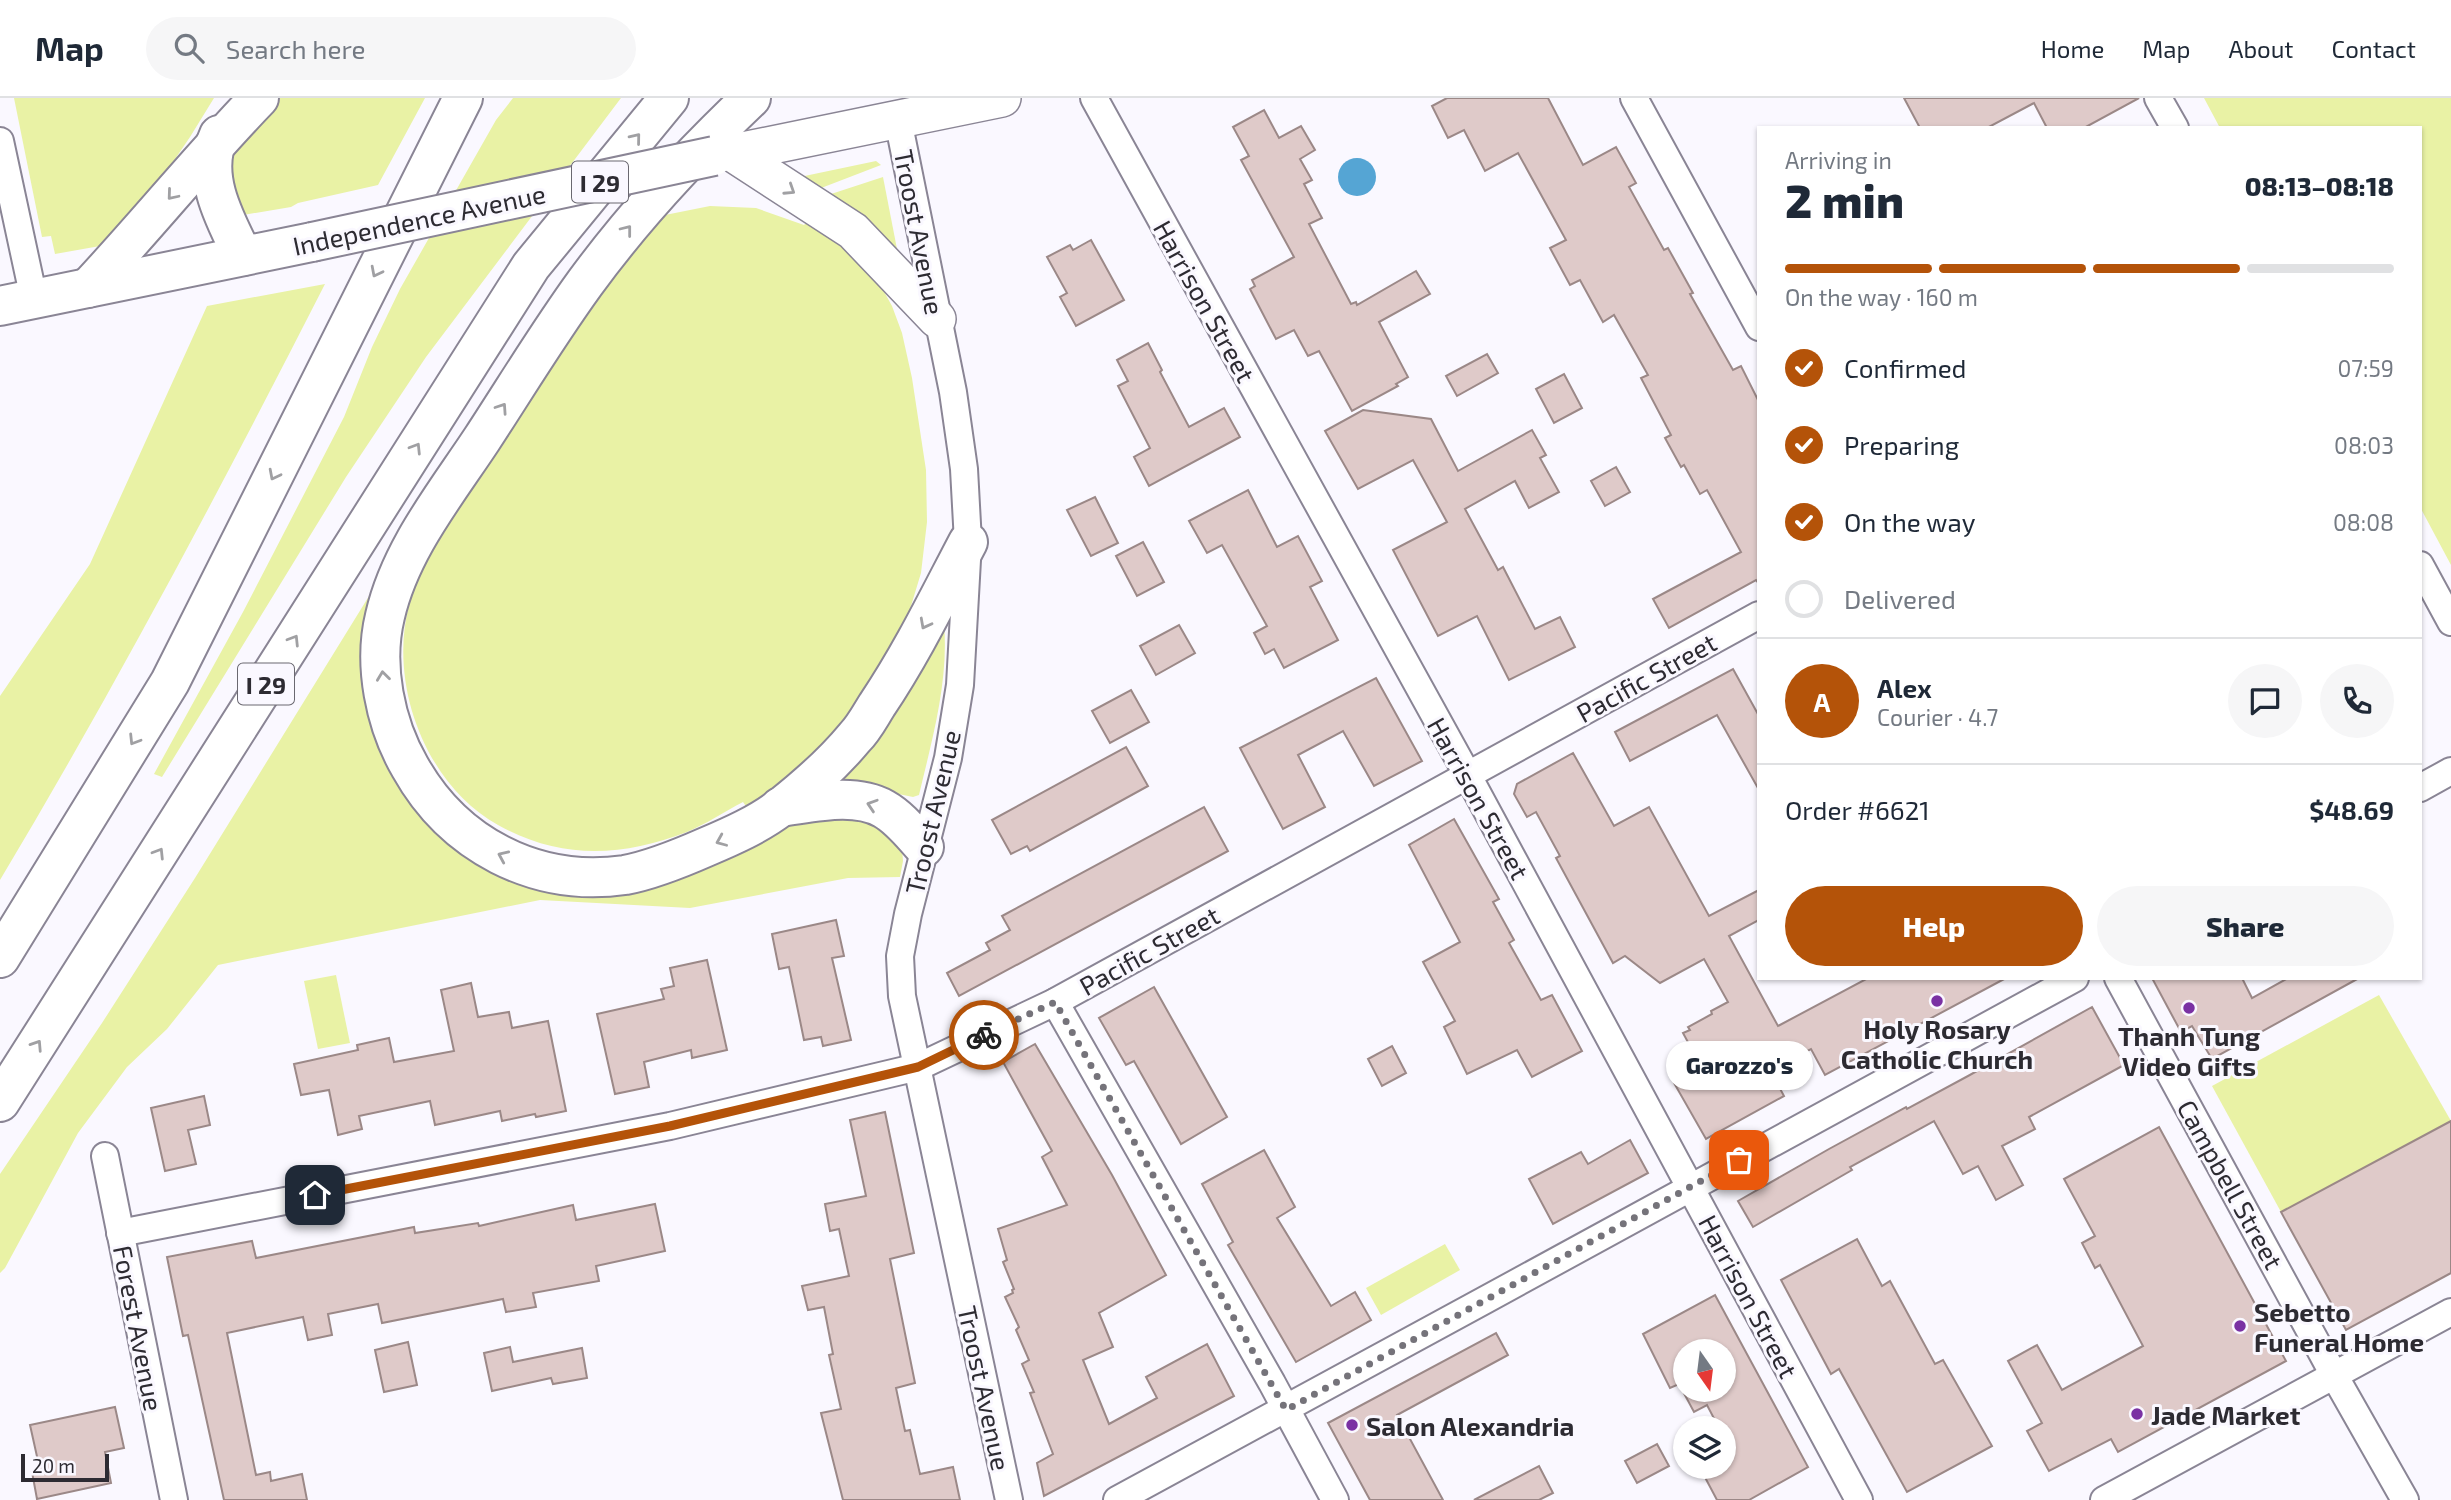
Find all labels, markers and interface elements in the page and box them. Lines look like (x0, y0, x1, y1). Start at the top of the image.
search box (146, 17, 636, 80)
text: Map (35, 28, 104, 68)
icon: search (170, 29, 208, 67)
text: Search here (226, 33, 365, 64)
text: Home (2041, 34, 2104, 63)
text: Map (2142, 34, 2190, 63)
text: About (2228, 34, 2294, 63)
text: Contact (2332, 34, 2416, 63)
one-way arrow (628, 133, 640, 146)
text: Arriving in (1785, 146, 1892, 174)
street label: Troost Avenue (889, 147, 951, 317)
road number: I 29 (572, 162, 628, 202)
text: 08:13–08:18 (2245, 170, 2394, 201)
text: 2 min (1785, 172, 1904, 227)
street label: Independence Avenue (290, 177, 548, 261)
one-way arrow (782, 181, 795, 194)
one-way arrow (168, 187, 180, 200)
street label: Harrison Street (1148, 215, 1262, 387)
one-way arrow (619, 226, 632, 238)
one-way arrow (370, 265, 384, 277)
text: On the way · 160 m (1785, 283, 1978, 311)
icon: check (1785, 349, 1823, 387)
text: Confirmed (1844, 352, 1967, 383)
text: 07:59 (2337, 354, 2394, 382)
one-way arrow (494, 403, 507, 416)
icon: check (1785, 426, 1823, 464)
text: Preparing (1844, 429, 1959, 460)
text: 08:03 (2334, 431, 2394, 459)
one-way arrow (407, 442, 420, 455)
one-way arrow (268, 468, 282, 480)
icon: check (1785, 503, 1823, 541)
text: On the way (1844, 506, 1975, 537)
text: 08:08 (2333, 508, 2394, 536)
text: Delivered (1844, 583, 1956, 614)
one-way arrow (920, 617, 933, 629)
street label: Pacific Street (1571, 626, 1721, 728)
one-way arrow (285, 634, 298, 647)
road number: I 29 (238, 664, 294, 704)
button: chat (2228, 664, 2302, 738)
button: phone (2320, 664, 2394, 738)
one-way arrow (375, 670, 390, 682)
text: Alex (1877, 672, 1932, 703)
text: A (1814, 686, 1830, 717)
text: Courier · 4.7 (1877, 703, 1998, 731)
street label: Harrison Street (1422, 712, 1536, 884)
street label: Troost Avenue (898, 727, 966, 897)
one-way arrow (130, 733, 143, 746)
text: Order #6621 (1785, 794, 1930, 825)
text: $48.69 (2309, 794, 2394, 825)
one-way arrow (866, 799, 879, 813)
one-way arrow (716, 833, 728, 847)
one-way arrow (150, 847, 163, 860)
one-way arrow (498, 850, 510, 864)
button: Help (1785, 886, 2083, 966)
button: Share (2097, 886, 2394, 966)
street label: Pacific Street (1074, 899, 1224, 1001)
marker: Holy Rosary Catholic Church (1929, 993, 1945, 1009)
courier (949, 1000, 1019, 1070)
marker: Thanh Tung Video Gifts (2181, 1000, 2197, 1016)
place label: Holy Rosary Catholic Church (1841, 1013, 2033, 1074)
icon: bike (965, 1016, 1003, 1054)
place label: Thanh Tung Video Gifts (2118, 1020, 2260, 1081)
one-way arrow (29, 1039, 42, 1052)
callout: Garozzo's (1666, 1041, 1812, 1090)
text: Garozzo's (1686, 1051, 1793, 1079)
street label: Campbell Street (2172, 1094, 2290, 1274)
pin (1709, 1130, 1769, 1190)
icon: bag (1720, 1141, 1758, 1179)
pin (285, 1165, 345, 1225)
icon: home (296, 1176, 334, 1214)
street label: Harrison Street (1693, 1209, 1805, 1383)
street label: Forest Avenue (108, 1243, 170, 1413)
place label: Sebetto Funeral Home (2254, 1296, 2424, 1357)
street label: Troost Avenue (952, 1303, 1018, 1473)
marker: Sebetto Funeral Home (2232, 1318, 2248, 1334)
north arrow (1673, 1339, 1736, 1402)
map controls (1673, 1339, 1736, 1479)
place label: Jade Market (2151, 1399, 2301, 1430)
marker: Jade Market (2129, 1406, 2145, 1422)
place label: Salon Alexandria (1366, 1410, 1574, 1441)
button: layers (1673, 1416, 1736, 1479)
marker: Salon Alexandria (1344, 1417, 1360, 1433)
scale bar (21, 1451, 108, 1483)
text: 20 m (32, 1454, 75, 1477)

